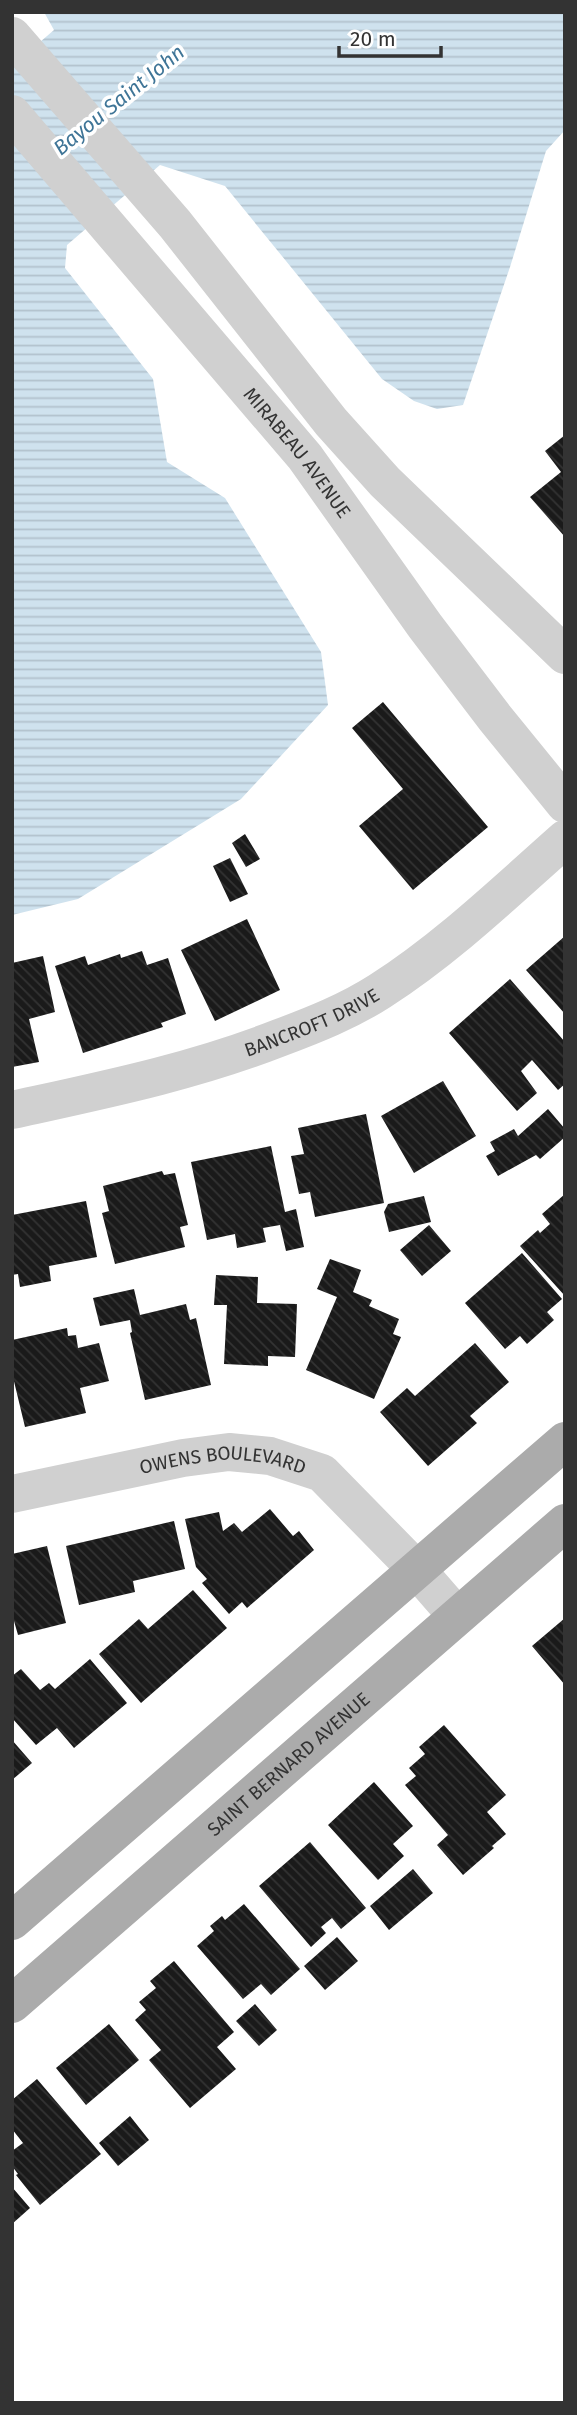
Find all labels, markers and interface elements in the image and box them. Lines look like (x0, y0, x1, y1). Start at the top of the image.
scale bar (339, 14, 440, 58)
text: 20 m (350, 26, 396, 52)
water label: Bayou Saint John (48, 39, 190, 161)
street label: MIRABEAU AVENUE (239, 383, 356, 522)
street label: BANCROFT DRIVE (241, 983, 383, 1061)
street label: OWENS BOULEVARD (137, 1440, 309, 1479)
street label: SAINT BERNARD AVENUE (202, 1687, 374, 1841)

